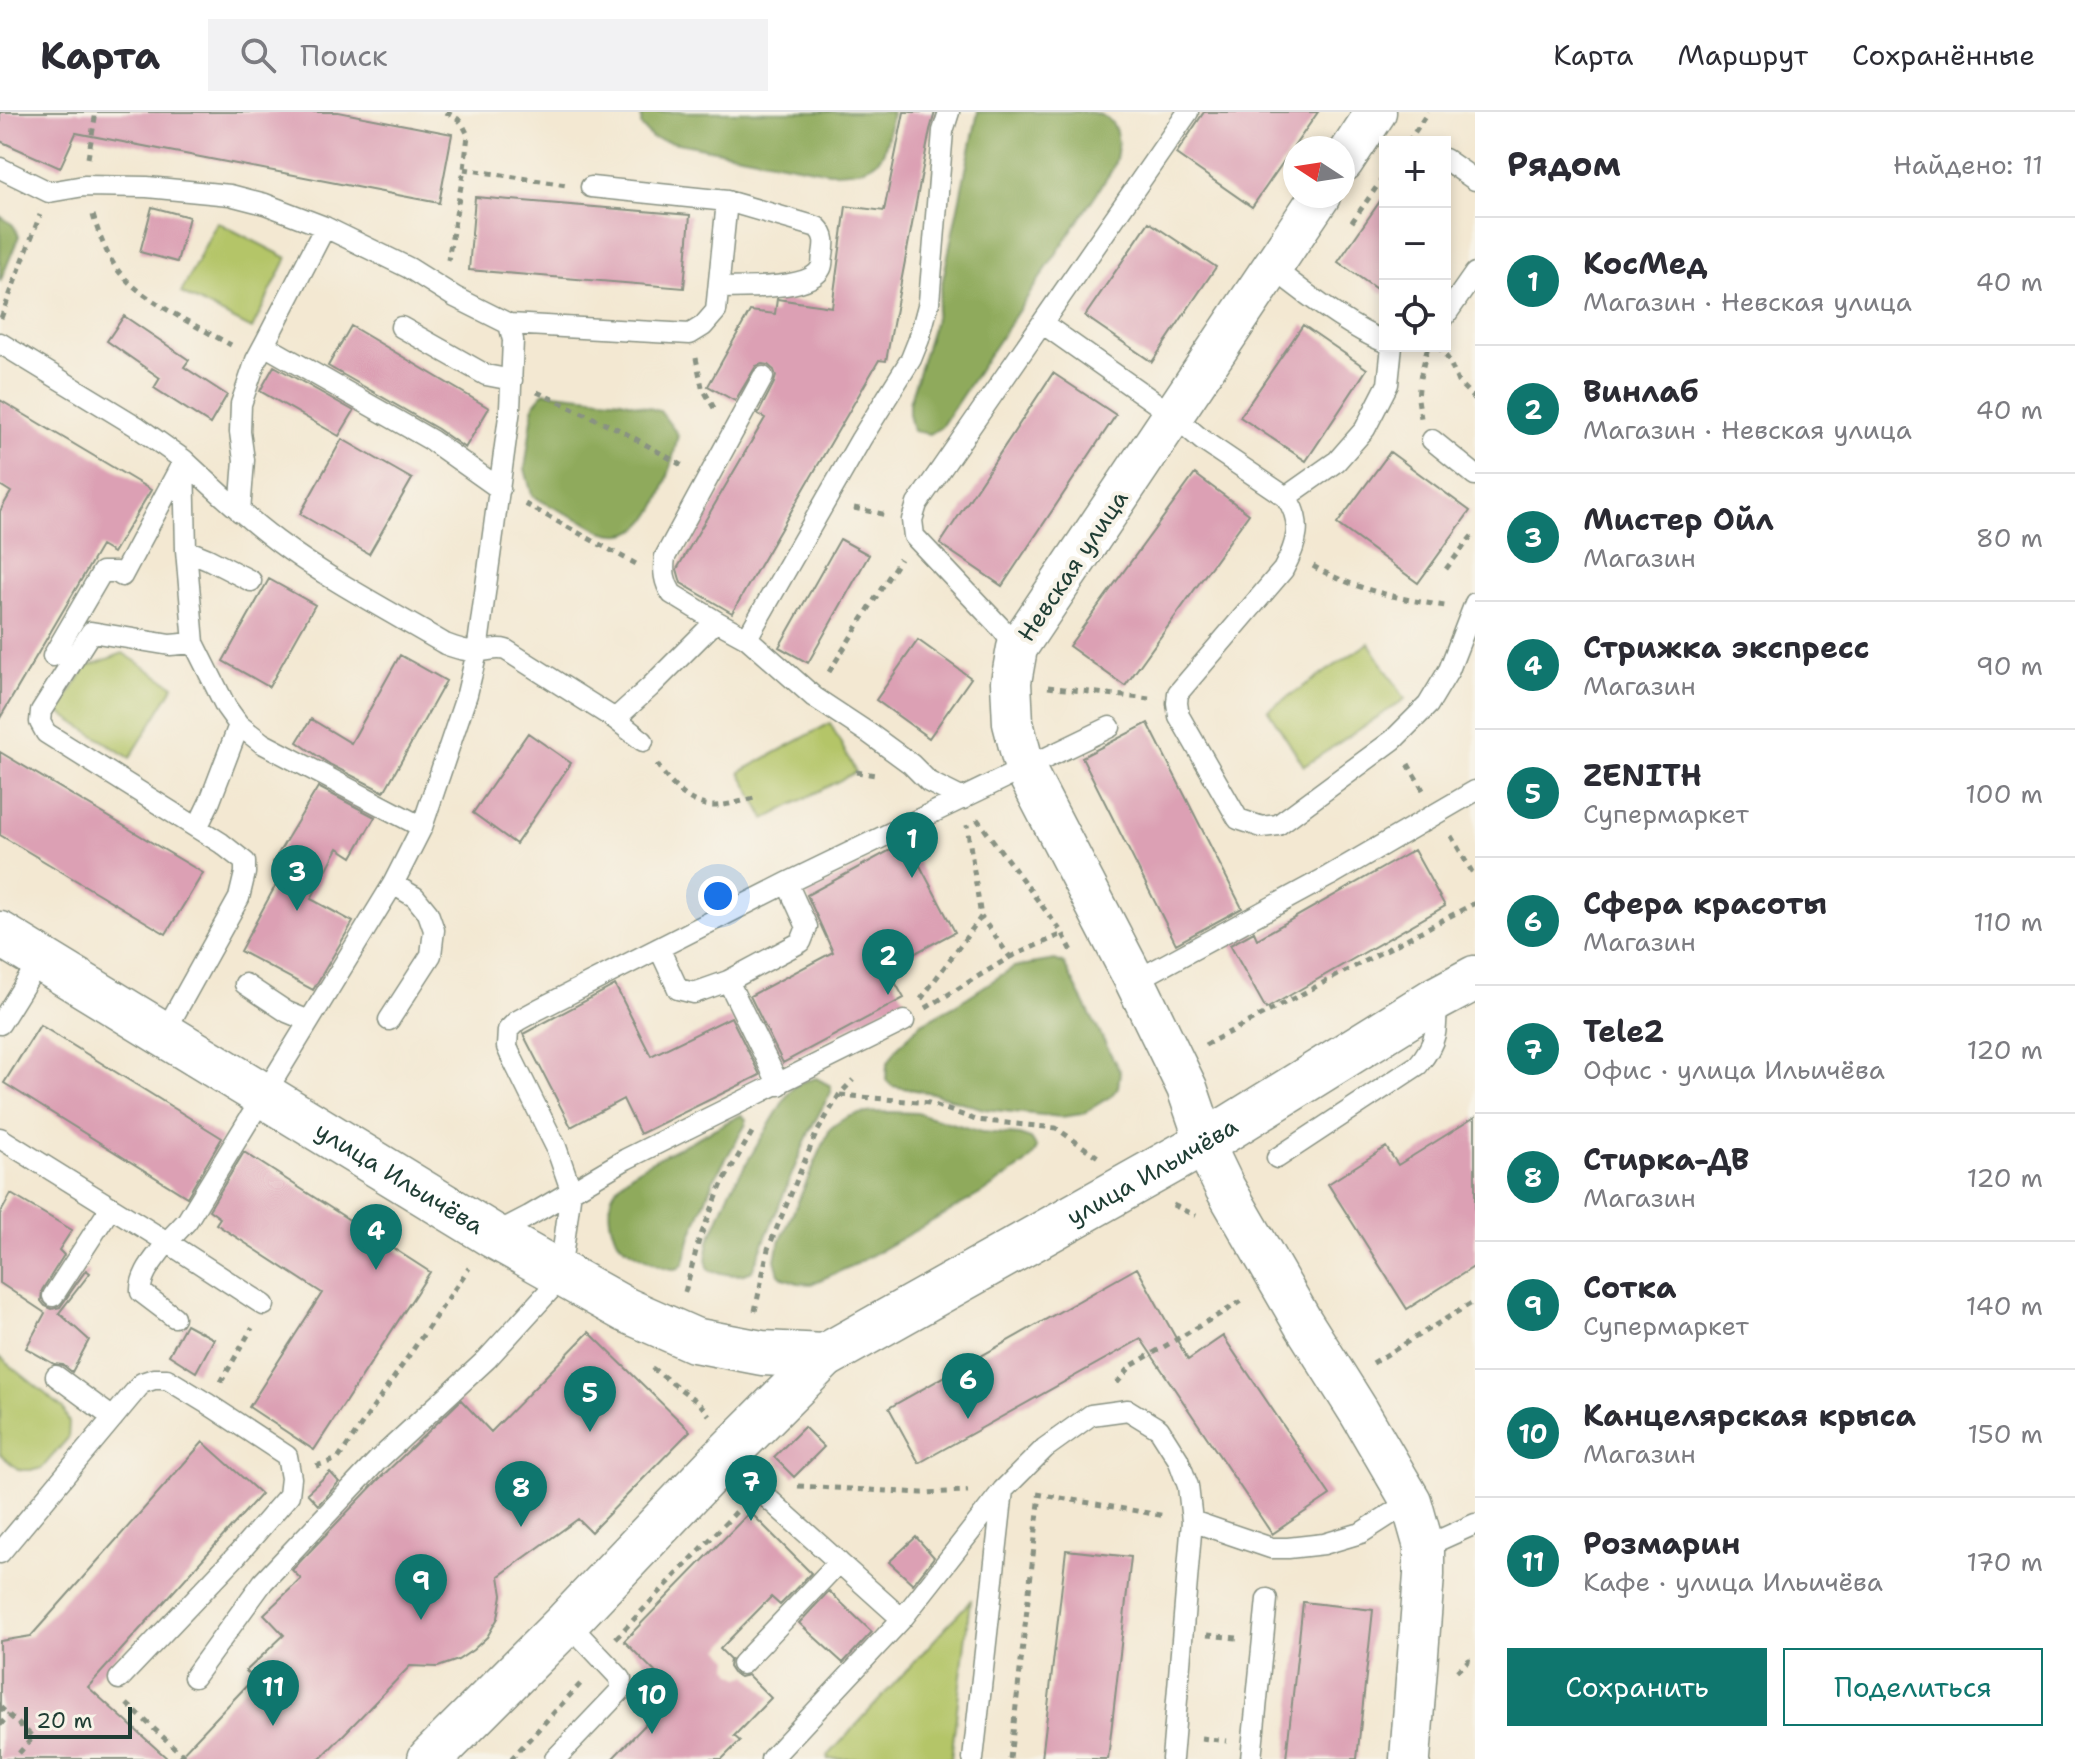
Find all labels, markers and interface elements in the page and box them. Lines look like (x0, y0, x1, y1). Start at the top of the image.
search box (208, 19, 768, 91)
text: Карта (40, 30, 160, 81)
icon: search (236, 33, 280, 77)
text: Поиск (300, 35, 388, 76)
text: Карта (1553, 36, 1633, 74)
text: Маршрут (1677, 36, 1808, 74)
text: Сохранённые (1852, 36, 2035, 74)
north arrow (1283, 136, 1355, 208)
map controls (1379, 136, 1451, 352)
button: + (1379, 136, 1451, 208)
text: Рядом (1507, 141, 1621, 187)
text: Найдено: 11 (1893, 147, 2043, 182)
button: − (1379, 208, 1451, 280)
text: КосМед (1583, 243, 1707, 284)
text: 1 (1527, 264, 1539, 299)
text: 40 m (1976, 264, 2043, 299)
button: locate (1379, 280, 1451, 352)
text: Магазин · Невская улица (1583, 284, 1912, 319)
text: Винлаб (1583, 371, 1698, 412)
text: 2 (1524, 392, 1542, 427)
text: 40 m (1976, 392, 2043, 427)
text: Магазин · Невская улица (1583, 412, 1912, 447)
street label: Невская улица (1010, 484, 1136, 648)
text: Мистер Ойл (1583, 499, 1774, 540)
text: 3 (1524, 520, 1542, 555)
text: 80 m (1976, 520, 2043, 555)
text: Магазин (1583, 540, 1696, 575)
text: Стрижка экспресс (1583, 627, 1870, 668)
text: 4 (1524, 648, 1542, 683)
text: 90 m (1976, 648, 2043, 683)
text: Магазин (1583, 668, 1696, 703)
text: ZENITH (1583, 755, 1702, 796)
text: 5 (1525, 776, 1541, 811)
text: 100 m (1965, 776, 2043, 811)
text: Супермаркет (1583, 796, 1749, 831)
pin: 1 (886, 812, 938, 878)
pin: 3 (271, 845, 323, 911)
your location (698, 876, 738, 916)
text: Сфера красоты (1583, 883, 1827, 924)
text: 6 (1524, 904, 1542, 939)
text: 110 m (1973, 904, 2043, 939)
text: Магазин (1583, 924, 1696, 959)
pin: 2 (862, 929, 914, 995)
text: Tele2 (1583, 1011, 1664, 1052)
text: 7 (1524, 1032, 1542, 1067)
text: 120 m (1967, 1032, 2043, 1067)
text: Офис · улица Ильичёва (1583, 1052, 1885, 1087)
street label: улица Ильичёва (1061, 1110, 1244, 1233)
street label: улица Ильичёва (309, 1114, 489, 1242)
text: Стирка-ДВ (1583, 1139, 1749, 1180)
text: 8 (1524, 1160, 1542, 1195)
text: 120 m (1967, 1160, 2043, 1195)
text: Магазин (1583, 1180, 1696, 1215)
pin: 4 (350, 1204, 402, 1270)
text: Сотка (1583, 1267, 1677, 1308)
text: 9 (1524, 1288, 1542, 1323)
text: 140 m (1966, 1288, 2043, 1323)
text: Супермаркет (1583, 1308, 1749, 1343)
pin: 6 (942, 1353, 994, 1419)
pin: 5 (564, 1366, 616, 1432)
text: Канцелярская крыса (1583, 1395, 1916, 1436)
text: 10 (1518, 1416, 1548, 1451)
text: 150 m (1967, 1416, 2043, 1451)
text: Магазин (1583, 1436, 1696, 1471)
pin: 7 (725, 1455, 777, 1521)
pin: 8 (495, 1461, 547, 1527)
text: Розмарин (1583, 1523, 1740, 1564)
text: 11 (1521, 1544, 1545, 1579)
text: 170 m (1966, 1544, 2043, 1579)
pin: 9 (395, 1554, 447, 1620)
text: Кафе · улица Ильичёва (1583, 1564, 1883, 1599)
button: Сохранить (1507, 1648, 1767, 1726)
button: Поделиться (1783, 1648, 2043, 1726)
pin: 11 (247, 1660, 299, 1726)
pin: 10 (626, 1668, 678, 1734)
scale bar (24, 1703, 132, 1739)
text: 20 m (36, 1706, 93, 1735)

